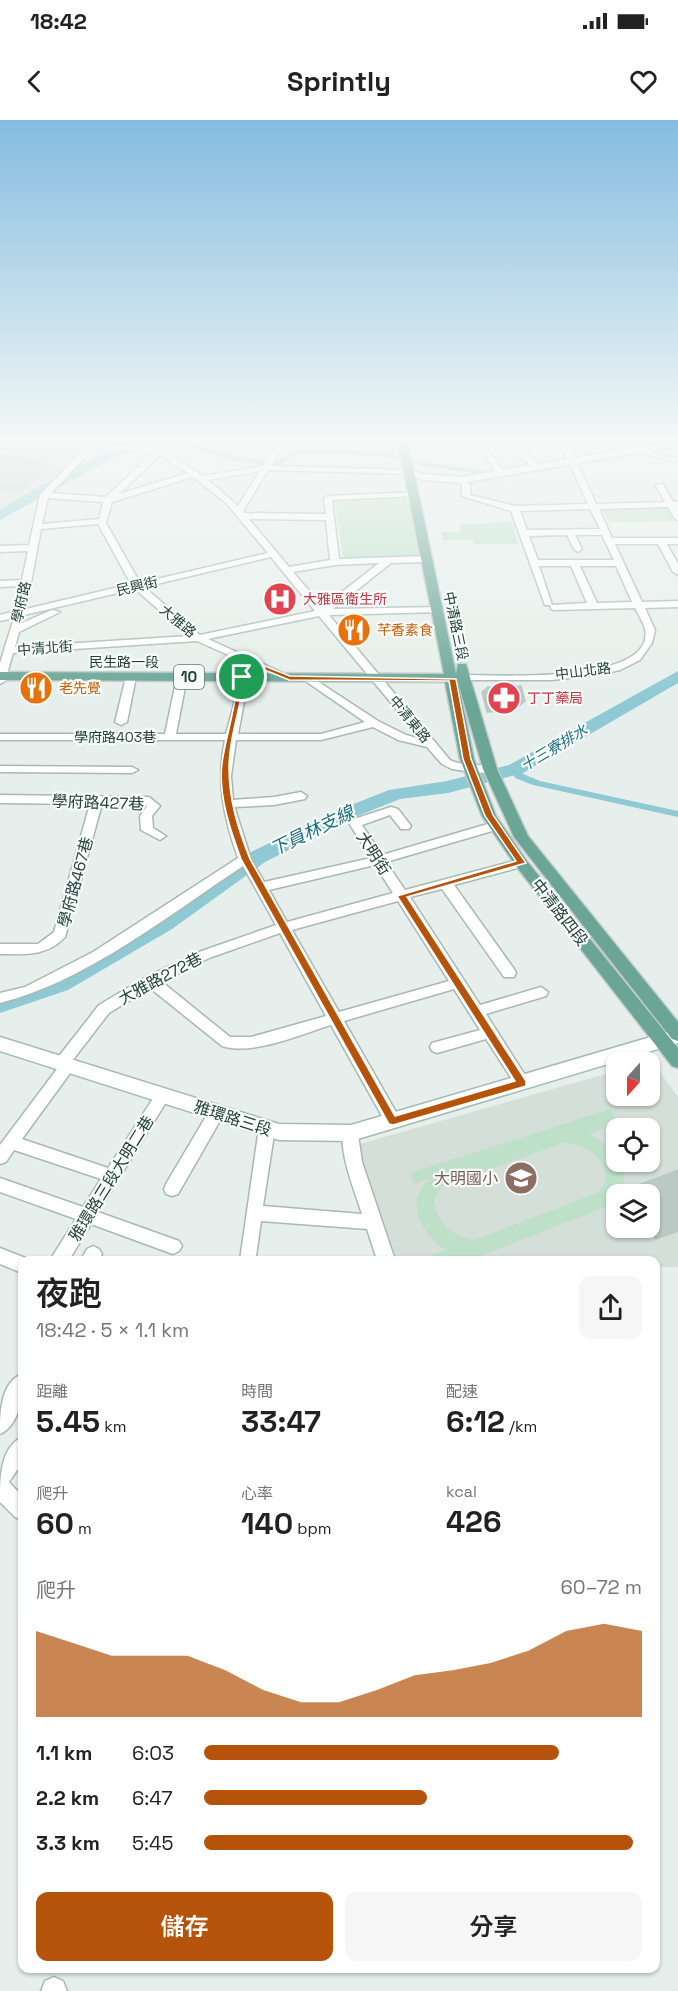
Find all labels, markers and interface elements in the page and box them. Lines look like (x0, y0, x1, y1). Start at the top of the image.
text: 18:42 (30, 7, 87, 35)
text: Sprintly (287, 64, 391, 99)
icon: back (18, 65, 51, 98)
icon: heart (627, 65, 660, 98)
street label: 民興街 (115, 573, 159, 599)
street label: 學府路 (8, 580, 34, 624)
hospital icon: 大雅區衛生所 (262, 581, 298, 617)
place label: 大雅區衛生所 (303, 590, 387, 608)
street label: 中清路三段 (440, 590, 472, 662)
street label: 大雅路 (156, 601, 200, 641)
restaurant icon: 芊香素食 (336, 612, 372, 648)
place label: 芊香素食 (377, 621, 433, 639)
street label: 中清北街 (16, 637, 74, 659)
pin (216, 651, 267, 702)
street label: 民生路一段 (89, 653, 159, 671)
street label: 中山北路 (554, 659, 612, 683)
icon: arrive (225, 660, 258, 693)
road number: 10 (174, 665, 204, 689)
restaurant icon: 老先覺 (18, 670, 54, 706)
place label: 老先覺 (59, 679, 101, 697)
pharmacy icon: 丁丁藥局 (486, 680, 522, 716)
place label: 丁丁藥局 (527, 689, 583, 707)
street label: 中清東路 (385, 692, 435, 746)
water label: 十三寮排水 (517, 720, 592, 775)
street label: 學府路403巷 (74, 728, 156, 746)
street label: 學府路427巷 (51, 790, 145, 815)
water label: 下員林支線 (266, 800, 359, 861)
street label: 大明街 (352, 827, 395, 879)
street label: 學府路467巷 (53, 835, 98, 930)
street label: 中清路四段 (527, 874, 593, 950)
street label: 大雅路272巷 (115, 948, 206, 1009)
north arrow (606, 1052, 660, 1106)
map controls (606, 1052, 660, 1238)
street label: 雅環路三段 (192, 1096, 274, 1141)
street label: 雅環路三段大明二巷 (64, 1112, 158, 1245)
button: locate (606, 1118, 660, 1172)
school or university icon: 大明國小 (503, 1160, 539, 1196)
place label: 大明國小 (434, 1168, 498, 1189)
button: layers (606, 1184, 660, 1238)
text: 夜跑 (36, 1273, 102, 1315)
button: share (579, 1276, 642, 1339)
text: 18:42 · 5 × 1.1 km (36, 1317, 189, 1343)
text: 距離 (36, 1381, 68, 1402)
text: 時間 (241, 1381, 273, 1402)
text: 配速 (446, 1381, 478, 1402)
text: 5.45 (36, 1402, 100, 1441)
text: 33:47 (241, 1402, 321, 1441)
text: 6:12 (446, 1402, 505, 1441)
text: km (100, 1416, 127, 1437)
text: /km (505, 1416, 537, 1437)
text: kcal (446, 1481, 477, 1502)
text: 爬升 (36, 1483, 68, 1504)
text: 心率 (241, 1483, 273, 1504)
text: 426 (446, 1502, 501, 1541)
text: 60 (36, 1504, 74, 1543)
text: 140 (241, 1504, 293, 1543)
text: m (74, 1518, 92, 1539)
text: bpm (293, 1518, 332, 1539)
text: 60–72 m (560, 1574, 642, 1600)
text: 爬升 (36, 1577, 76, 1603)
text: 1.1 km (36, 1740, 92, 1766)
text: 6:03 (132, 1740, 174, 1766)
text: 2.2 km (36, 1785, 99, 1811)
text: 6:47 (132, 1785, 172, 1811)
text: 3.3 km (36, 1830, 100, 1856)
text: 5:45 (132, 1830, 174, 1856)
button: 儲存 (36, 1892, 333, 1961)
button: 分享 (345, 1892, 642, 1961)

